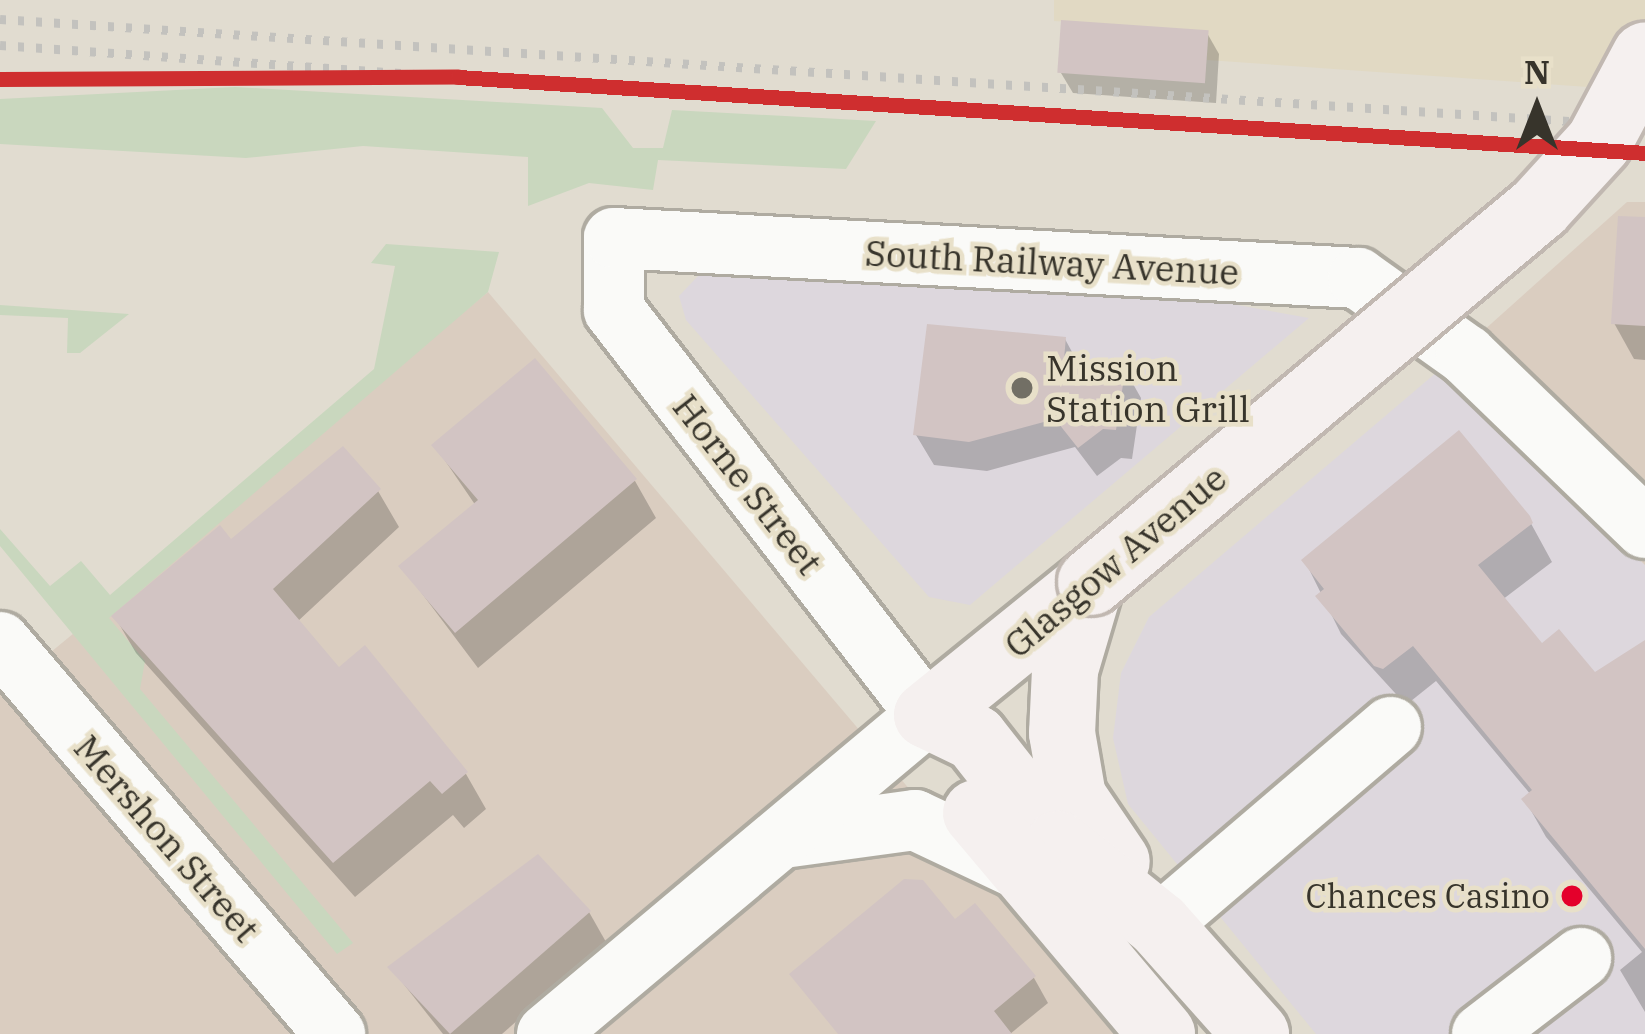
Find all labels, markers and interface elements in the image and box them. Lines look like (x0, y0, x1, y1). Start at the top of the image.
north arrow (1477, 48, 1597, 168)
text: N (1524, 50, 1550, 93)
street label: South Railway Avenue (864, 231, 1240, 293)
place label: Mission Station Grill (1046, 345, 1250, 430)
marker: Mission Station Grill (1009, 375, 1035, 401)
street label: Horne Street (664, 385, 832, 583)
street label: Glasgow Avenue (995, 456, 1235, 666)
street label: Mershon Street (66, 726, 268, 950)
place label: Chances Casino (1305, 876, 1550, 916)
marker: Chances Casino (1561, 885, 1583, 907)

